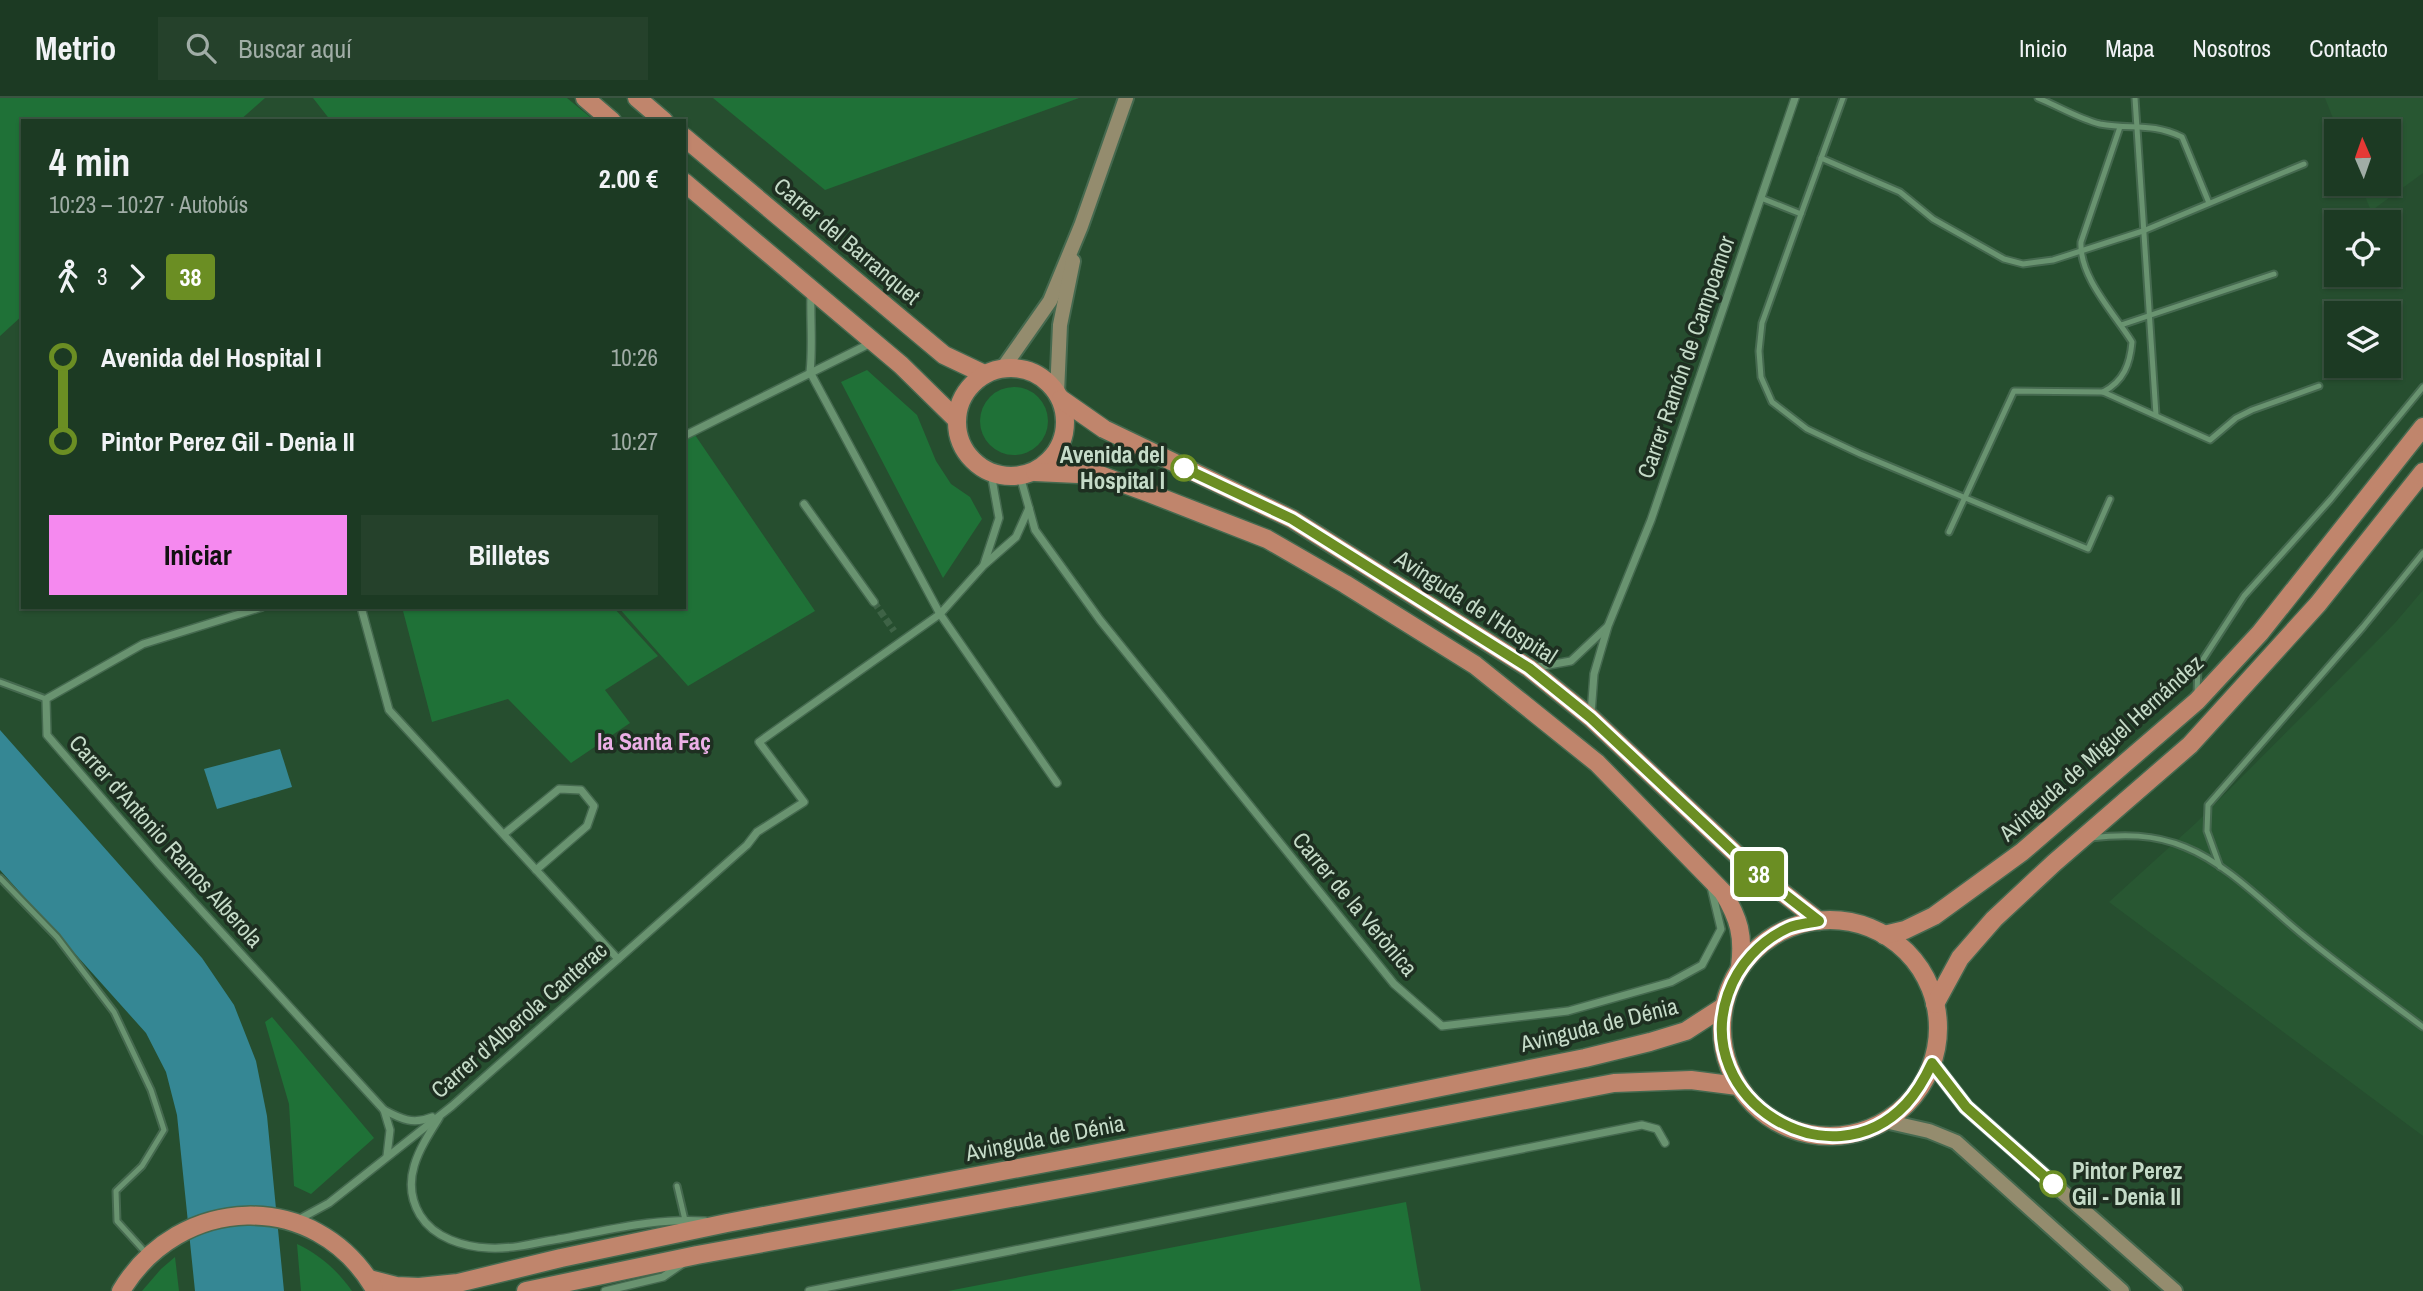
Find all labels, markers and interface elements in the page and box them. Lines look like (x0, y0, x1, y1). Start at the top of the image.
search box (158, 17, 648, 80)
text: Metrio (35, 26, 116, 70)
icon: search (182, 29, 220, 67)
text: Buscar aquí (238, 31, 352, 66)
text: Inicio (2019, 32, 2067, 64)
text: Mapa (2105, 32, 2154, 64)
text: Nosotros (2192, 32, 2271, 64)
text: Contacto (2309, 32, 2388, 64)
north arrow (2324, 119, 2401, 196)
map controls (2324, 119, 2401, 378)
text: 4 min (49, 137, 130, 188)
text: 2.00 € (599, 161, 658, 196)
street label: Carrer del Barranquet (767, 170, 927, 311)
text: 10:23 – 10:27 · Autobús (49, 189, 248, 220)
button: locate (2324, 210, 2401, 287)
street label: Carrer Ramón de Campoamor (1629, 231, 1742, 482)
icon: walk (49, 258, 87, 296)
icon: forward (118, 258, 156, 296)
text: 3 (97, 261, 108, 292)
text: 38 (180, 261, 201, 293)
button: layers (2324, 301, 2401, 378)
text: Avenida del Hospital I (101, 340, 322, 375)
text: 10:26 (611, 342, 658, 373)
text: Pintor Perez Gil - Denia II (101, 424, 355, 459)
text: 10:27 (611, 426, 658, 457)
place label: Avenida del Hospital I (1060, 439, 1165, 496)
marker: Avenida del Hospital I (1171, 455, 1197, 481)
button: Iniciar (49, 515, 347, 595)
button: Billetes (361, 515, 658, 595)
street label: Avinguda de l'Hospital (1388, 542, 1563, 671)
street label: Avinguda de Miguel Hernández (1991, 647, 2209, 848)
district label: la Santa Faç (597, 725, 711, 757)
street label: Carrer d'Antonio Ramos Alberola (62, 728, 271, 954)
street label: Carrer de la Verònica (1286, 825, 1425, 983)
line badge: 38 (1728, 851, 1790, 897)
text: 38 (1748, 858, 1770, 890)
street label: Carrer d'Alberola Canterac (424, 935, 613, 1105)
street label: Avinguda de Dénia (1516, 990, 1681, 1059)
street label: Avinguda de Dénia (962, 1107, 1127, 1168)
place label: Pintor Perez Gil - Denia II (2072, 1155, 2183, 1212)
marker: Pintor Perez Gil - Denia II (2040, 1171, 2066, 1197)

